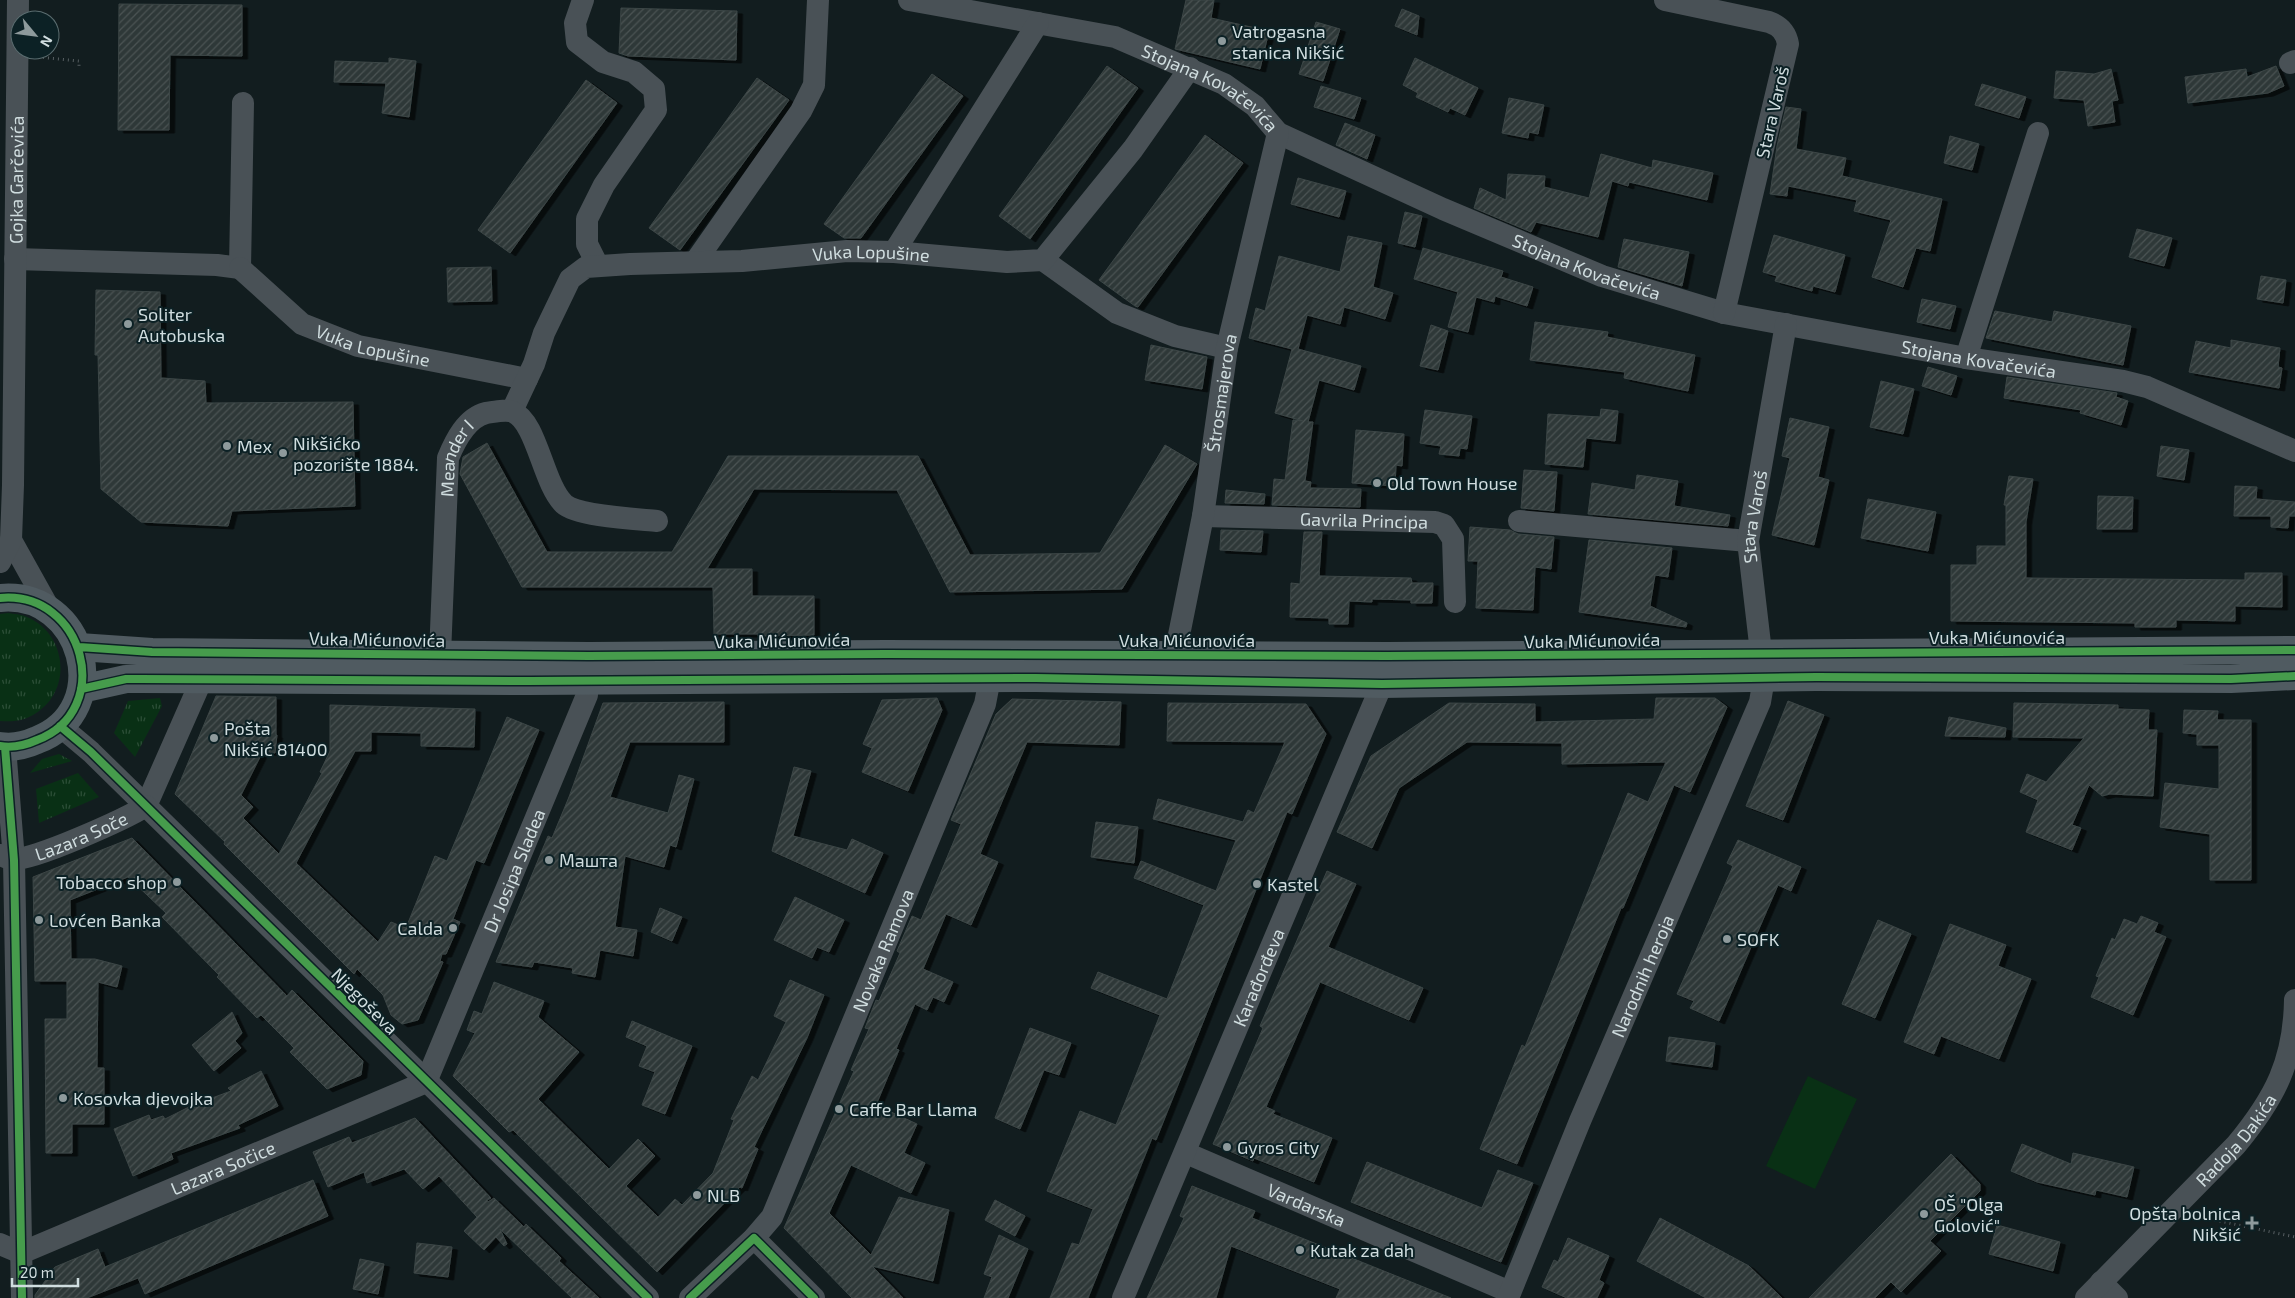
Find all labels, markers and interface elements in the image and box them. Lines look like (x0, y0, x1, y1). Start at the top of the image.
north arrow (10, 10, 60, 60)
place label: Vatrogasna stanica Nikšić (1232, 20, 1344, 63)
text: N (37, 33, 57, 50)
marker: Vatrogasna stanica Nikšić (1216, 35, 1228, 47)
street label: Stojana Kovačevića (1138, 39, 1283, 136)
street label: Stara Varoš (1751, 64, 1793, 160)
street label: Gojka Garčevića (4, 115, 28, 244)
street label: Stojana Kovačevića (1509, 229, 1663, 304)
street label: Vuka Lopušine (811, 240, 931, 266)
place label: Soliter Autobuska (138, 303, 225, 346)
marker: Soliter Autobuska (122, 318, 134, 330)
street label: Vuka Lopušine (312, 319, 432, 371)
street label: Štrosmajerova (1201, 331, 1241, 453)
street label: Stojana Kovačevića (1899, 335, 2058, 382)
street label: Meander I (435, 414, 478, 497)
place label: Nikšićko pozorište 1884. (293, 432, 419, 475)
place label: Mex (237, 435, 272, 457)
marker: Mex (221, 440, 233, 452)
marker: Nikšićko pozorište 1884. (277, 447, 289, 459)
street label: Stara Varoš (1737, 468, 1771, 565)
place label: Old Town House (1387, 472, 1518, 494)
marker: Old Town House (1371, 477, 1383, 489)
street label: Gavrila Principa (1300, 508, 1428, 533)
street label: Vuka Mićunovića (1929, 626, 2065, 648)
street label: Vuka Mićunovića (309, 627, 445, 651)
street label: Vuka Mićunovića (714, 628, 850, 652)
street label: Vuka Mićunovića (1524, 628, 1660, 652)
street label: Vuka Mićunovića (1119, 629, 1255, 651)
place label: Pošta Nikšić 81400 (224, 717, 328, 760)
marker: Pošta Nikšić 81400 (208, 732, 220, 744)
street label: Dr Josipa Sladea (478, 805, 549, 936)
street label: Lazara Soče (32, 807, 131, 865)
place label: Машта (559, 849, 618, 871)
marker: Машта (543, 854, 555, 866)
place label: Tobacco shop (56, 871, 167, 893)
place label: Kastel (1267, 873, 1319, 895)
marker: Tobacco shop (171, 876, 183, 888)
marker: Kastel (1251, 878, 1263, 890)
street label: Novaka Ramova (847, 885, 918, 1015)
place label: Lovćen Banka (49, 909, 161, 931)
street label: Narodnih heroja (1606, 911, 1678, 1041)
marker: Lovćen Banka (33, 914, 45, 926)
place label: Calda (397, 917, 443, 939)
marker: Calda (447, 922, 459, 934)
street label: Karađorđeva (1228, 925, 1289, 1030)
place label: SOFK (1737, 928, 1780, 950)
marker: SOFK (1721, 933, 1733, 945)
street label: Njegoševa (327, 963, 403, 1039)
place label: Kosovka djevojka (73, 1087, 213, 1109)
street label: Radoja Dakića (2191, 1090, 2281, 1191)
marker: Kosovka djevojka (57, 1092, 69, 1104)
place label: Caffe Bar Llama (849, 1098, 978, 1120)
marker: Caffe Bar Llama (833, 1103, 845, 1115)
street label: Lazara Sočice (167, 1136, 278, 1200)
place label: Gyros City (1237, 1136, 1320, 1158)
marker: Gyros City (1221, 1141, 1233, 1153)
street label: Vardarska (1264, 1178, 1349, 1231)
place label: NLB (707, 1184, 740, 1206)
marker: NLB (691, 1189, 703, 1201)
place label: OŠ "Olga Golović" (1934, 1193, 2003, 1236)
place label: Opšta bolnica Nikšić (2129, 1202, 2241, 1245)
marker: OŠ "Olga Golović" (1918, 1208, 1930, 1220)
marker: Opšta bolnica Nikšić (2245, 1216, 2259, 1230)
place label: Kutak za dah (1310, 1239, 1414, 1261)
marker: Kutak za dah (1294, 1244, 1306, 1256)
scale bar (12, 1256, 79, 1288)
text: 20 m (20, 1263, 54, 1281)

